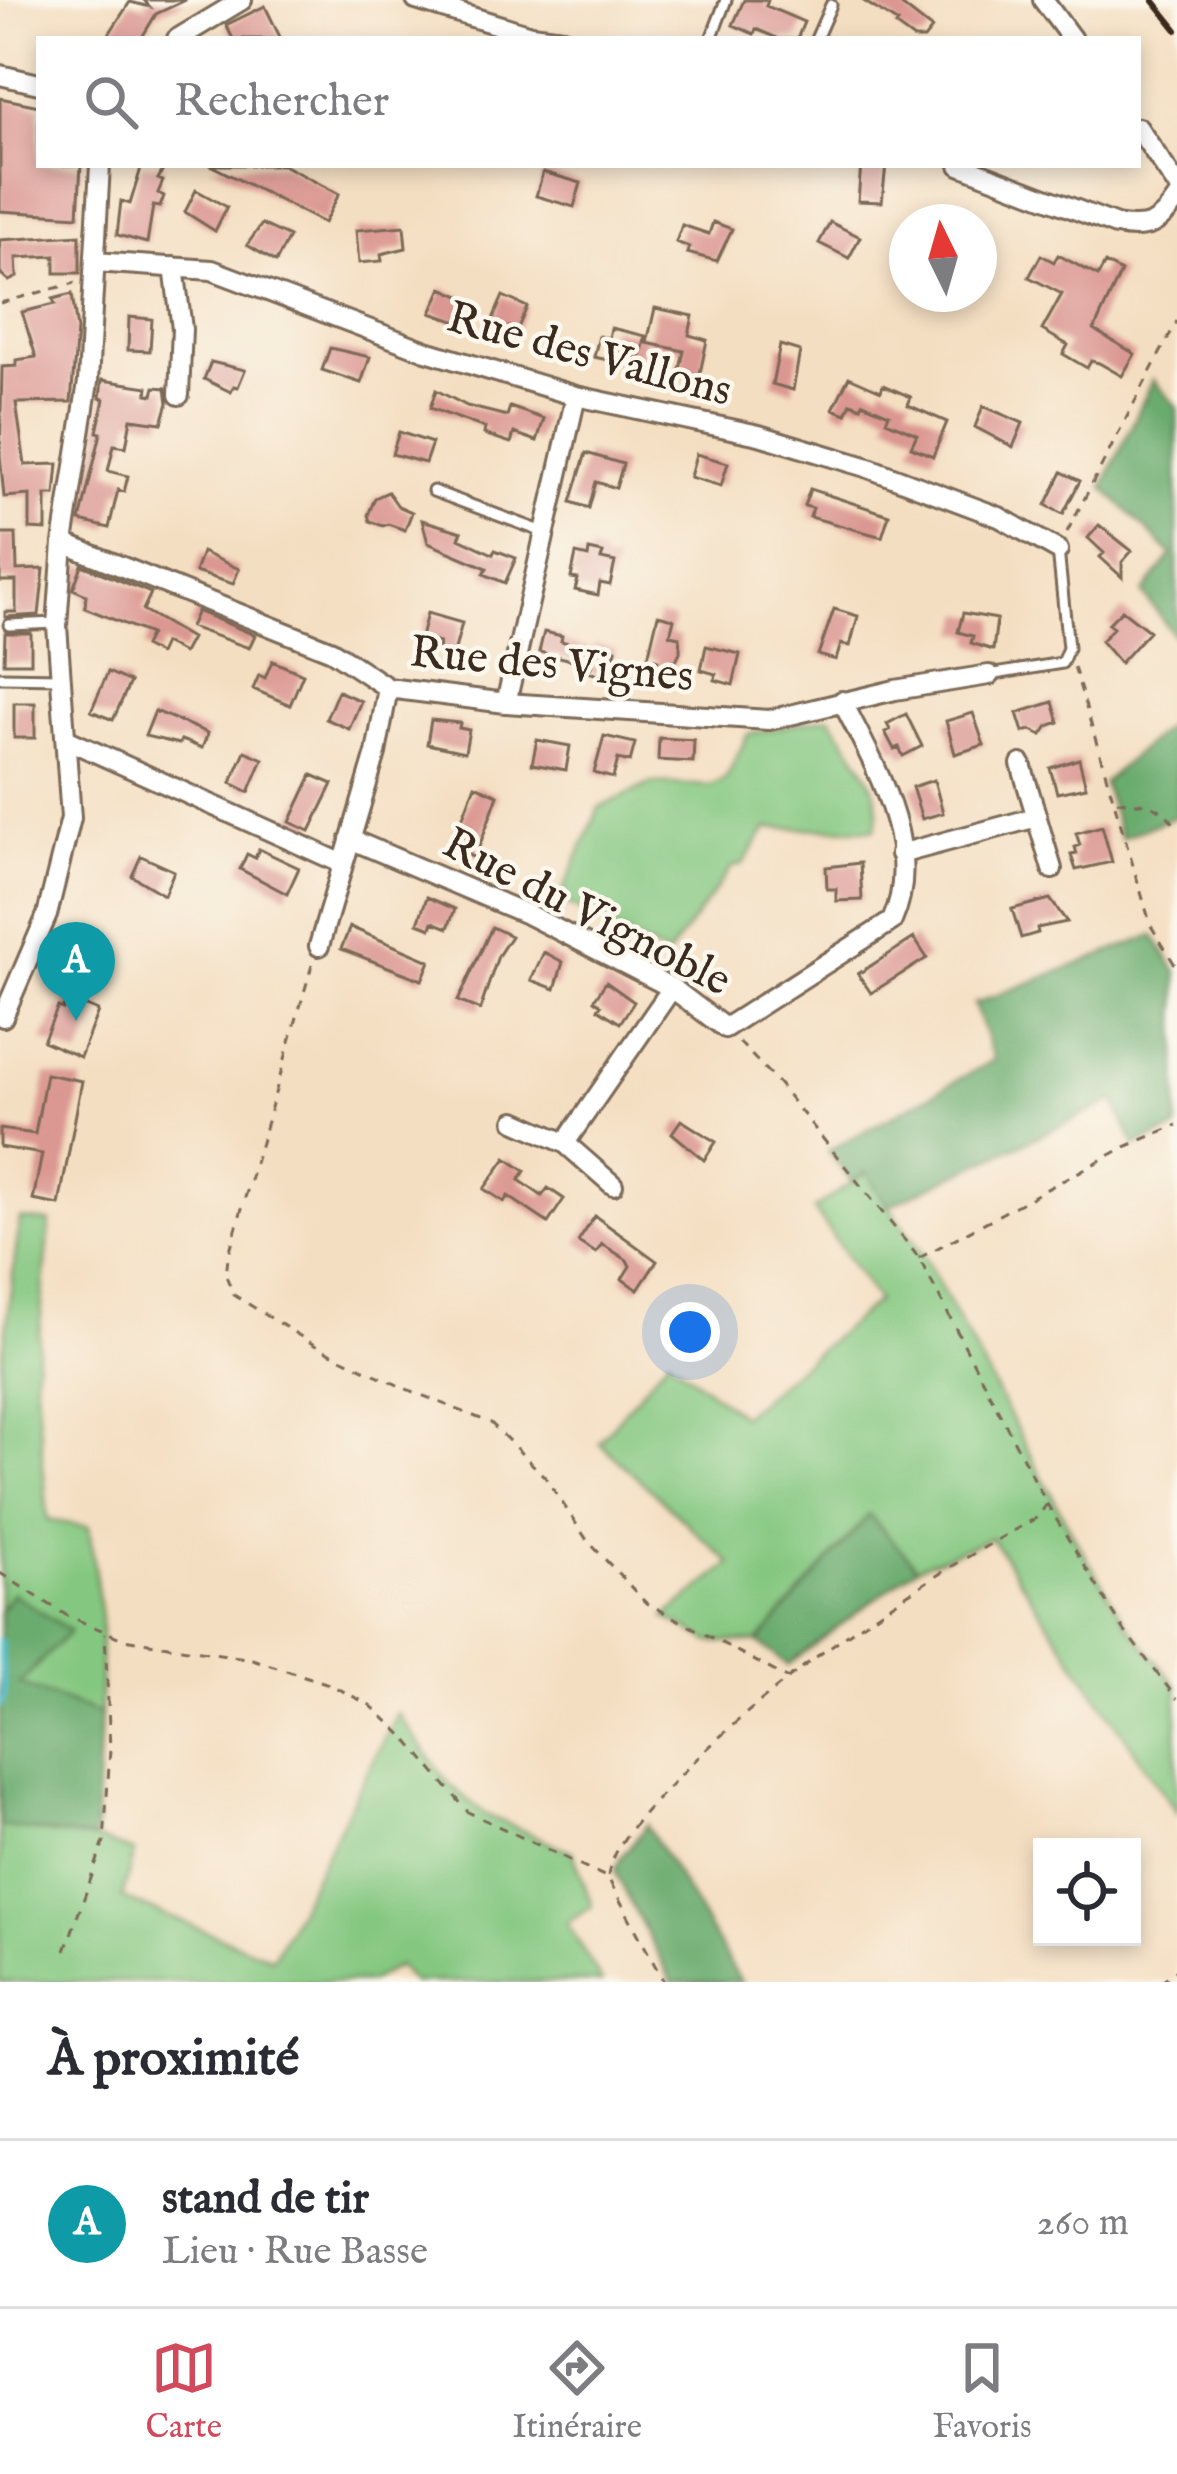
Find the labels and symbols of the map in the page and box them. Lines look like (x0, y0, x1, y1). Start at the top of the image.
north arrow (889, 204, 997, 312)
street label: Rue des Vallons (440, 290, 738, 421)
street label: Rue des Vignes (408, 625, 696, 706)
street label: Rue du Vignoble (433, 816, 740, 1010)
pin: A (37, 922, 115, 1021)
your location (660, 1302, 720, 1362)

